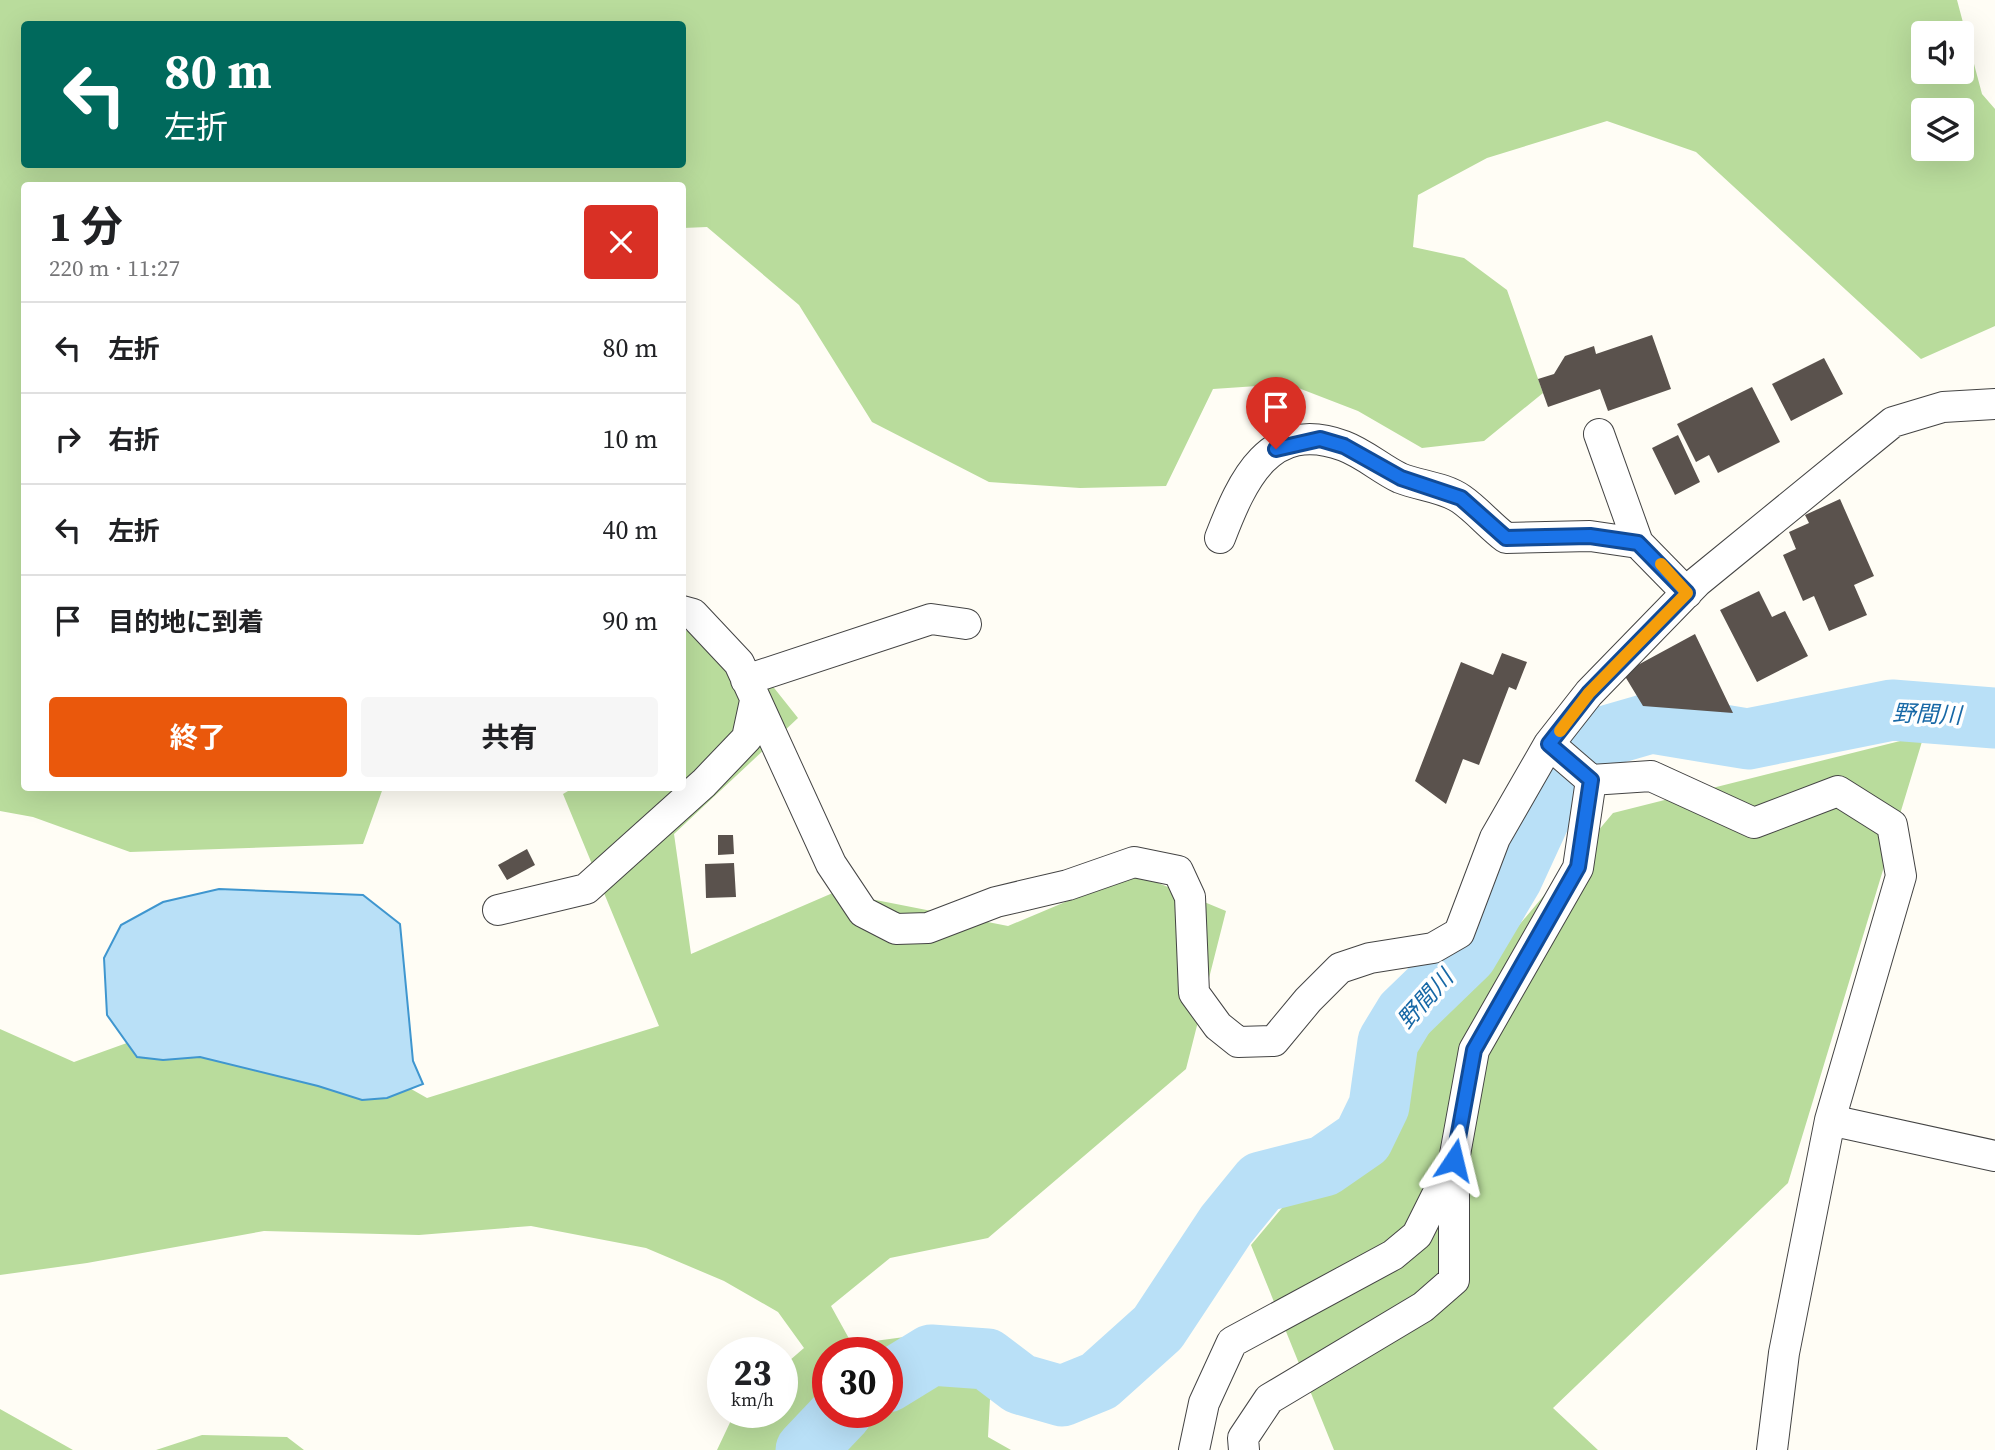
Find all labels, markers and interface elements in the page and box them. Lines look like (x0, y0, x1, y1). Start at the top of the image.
map controls (1911, 21, 1974, 161)
button: sound (1911, 21, 1974, 84)
text: 80 m (164, 37, 272, 104)
icon: left (49, 49, 140, 140)
button: layers (1911, 98, 1974, 161)
text: 左折 (164, 105, 228, 149)
text: 1 分 (49, 197, 123, 255)
button: close (584, 205, 658, 279)
text: 220 m · 11:27 (49, 252, 180, 284)
icon: left (49, 329, 87, 367)
text: 80 m (603, 330, 658, 366)
text: 左折 (108, 331, 160, 367)
pin (1246, 377, 1306, 449)
icon: arrive (1257, 388, 1295, 426)
icon: right (49, 420, 87, 458)
text: 10 m (603, 421, 658, 457)
text: 右折 (108, 422, 160, 458)
icon: left (49, 511, 87, 549)
text: 40 m (603, 512, 658, 548)
text: 左折 (108, 513, 160, 549)
icon: arrive (49, 602, 87, 640)
text: 90 m (603, 603, 658, 639)
text: 目的地に到着 (108, 604, 264, 640)
button: 終了 (49, 697, 347, 777)
button: 共有 (361, 697, 658, 777)
water label: 野間川 (1892, 697, 1965, 731)
water label: 野間川 (1390, 960, 1462, 1035)
position arrow (1417, 1123, 1491, 1197)
speed limit sign: 30 (812, 1337, 903, 1428)
text: 23 (734, 1349, 771, 1397)
text: km/h (731, 1387, 774, 1412)

